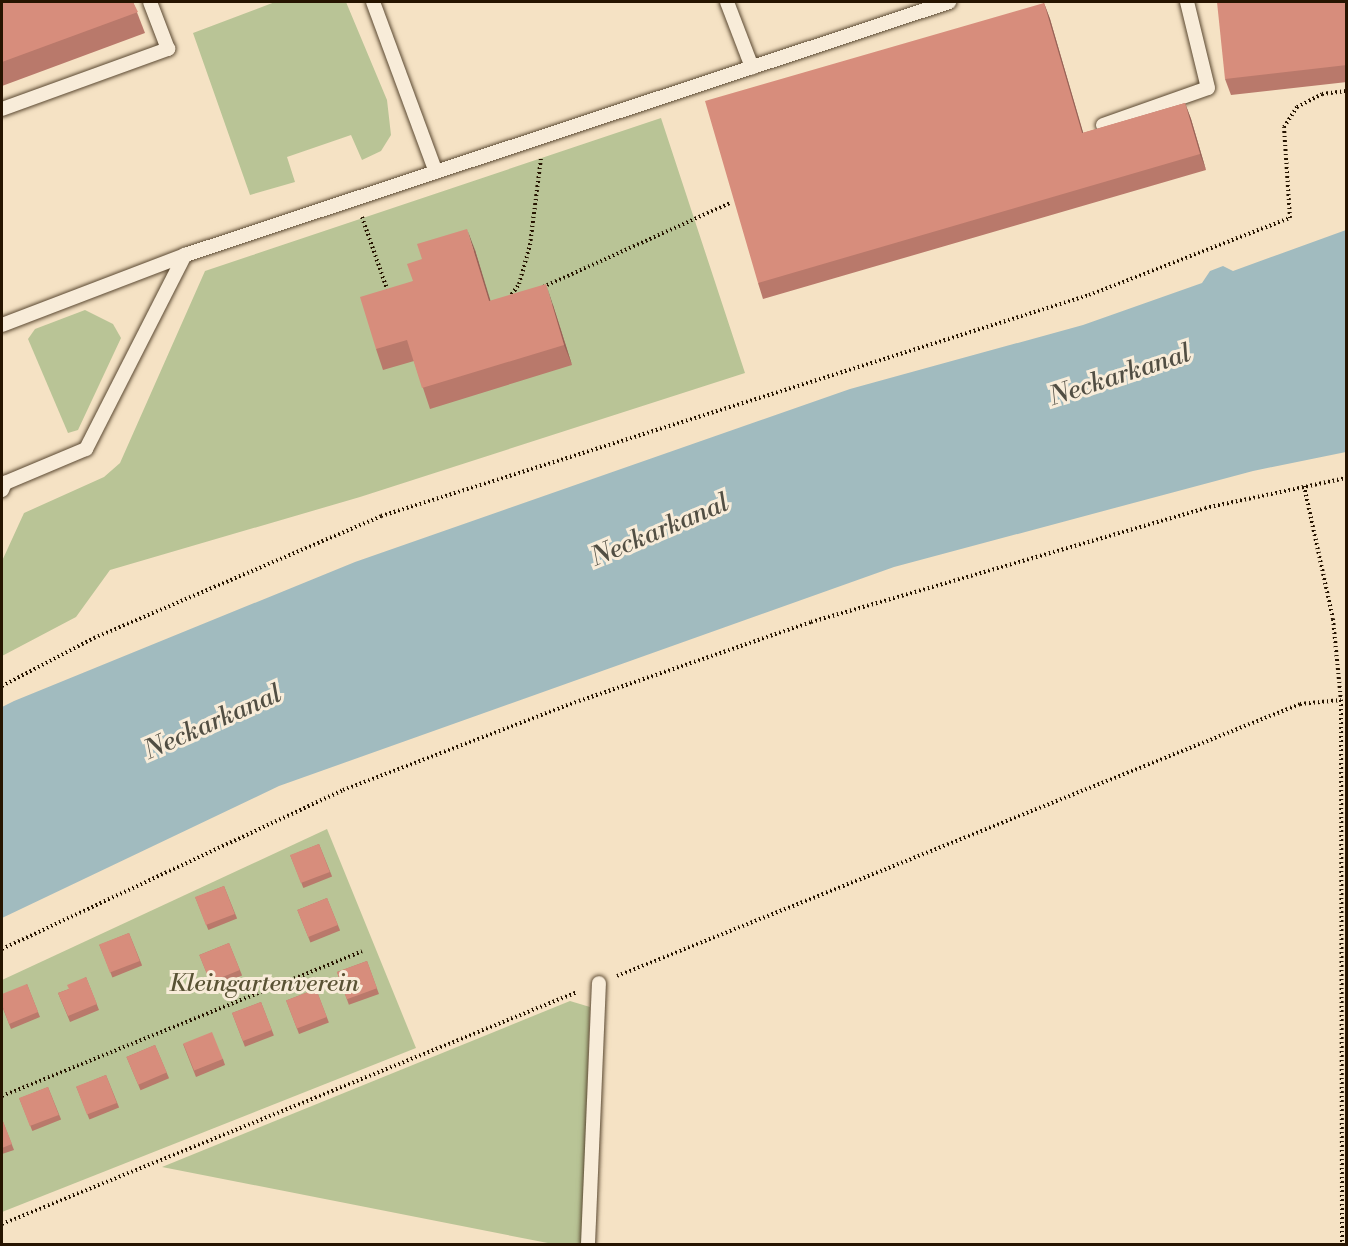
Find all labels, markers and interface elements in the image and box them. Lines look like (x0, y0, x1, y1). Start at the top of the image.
water label: Neckarkanal (1045, 338, 1195, 414)
water label: Neckarkanal (586, 488, 734, 574)
water label: Neckarkanal (139, 679, 287, 767)
park label: Kleingartenverein (169, 971, 359, 999)

